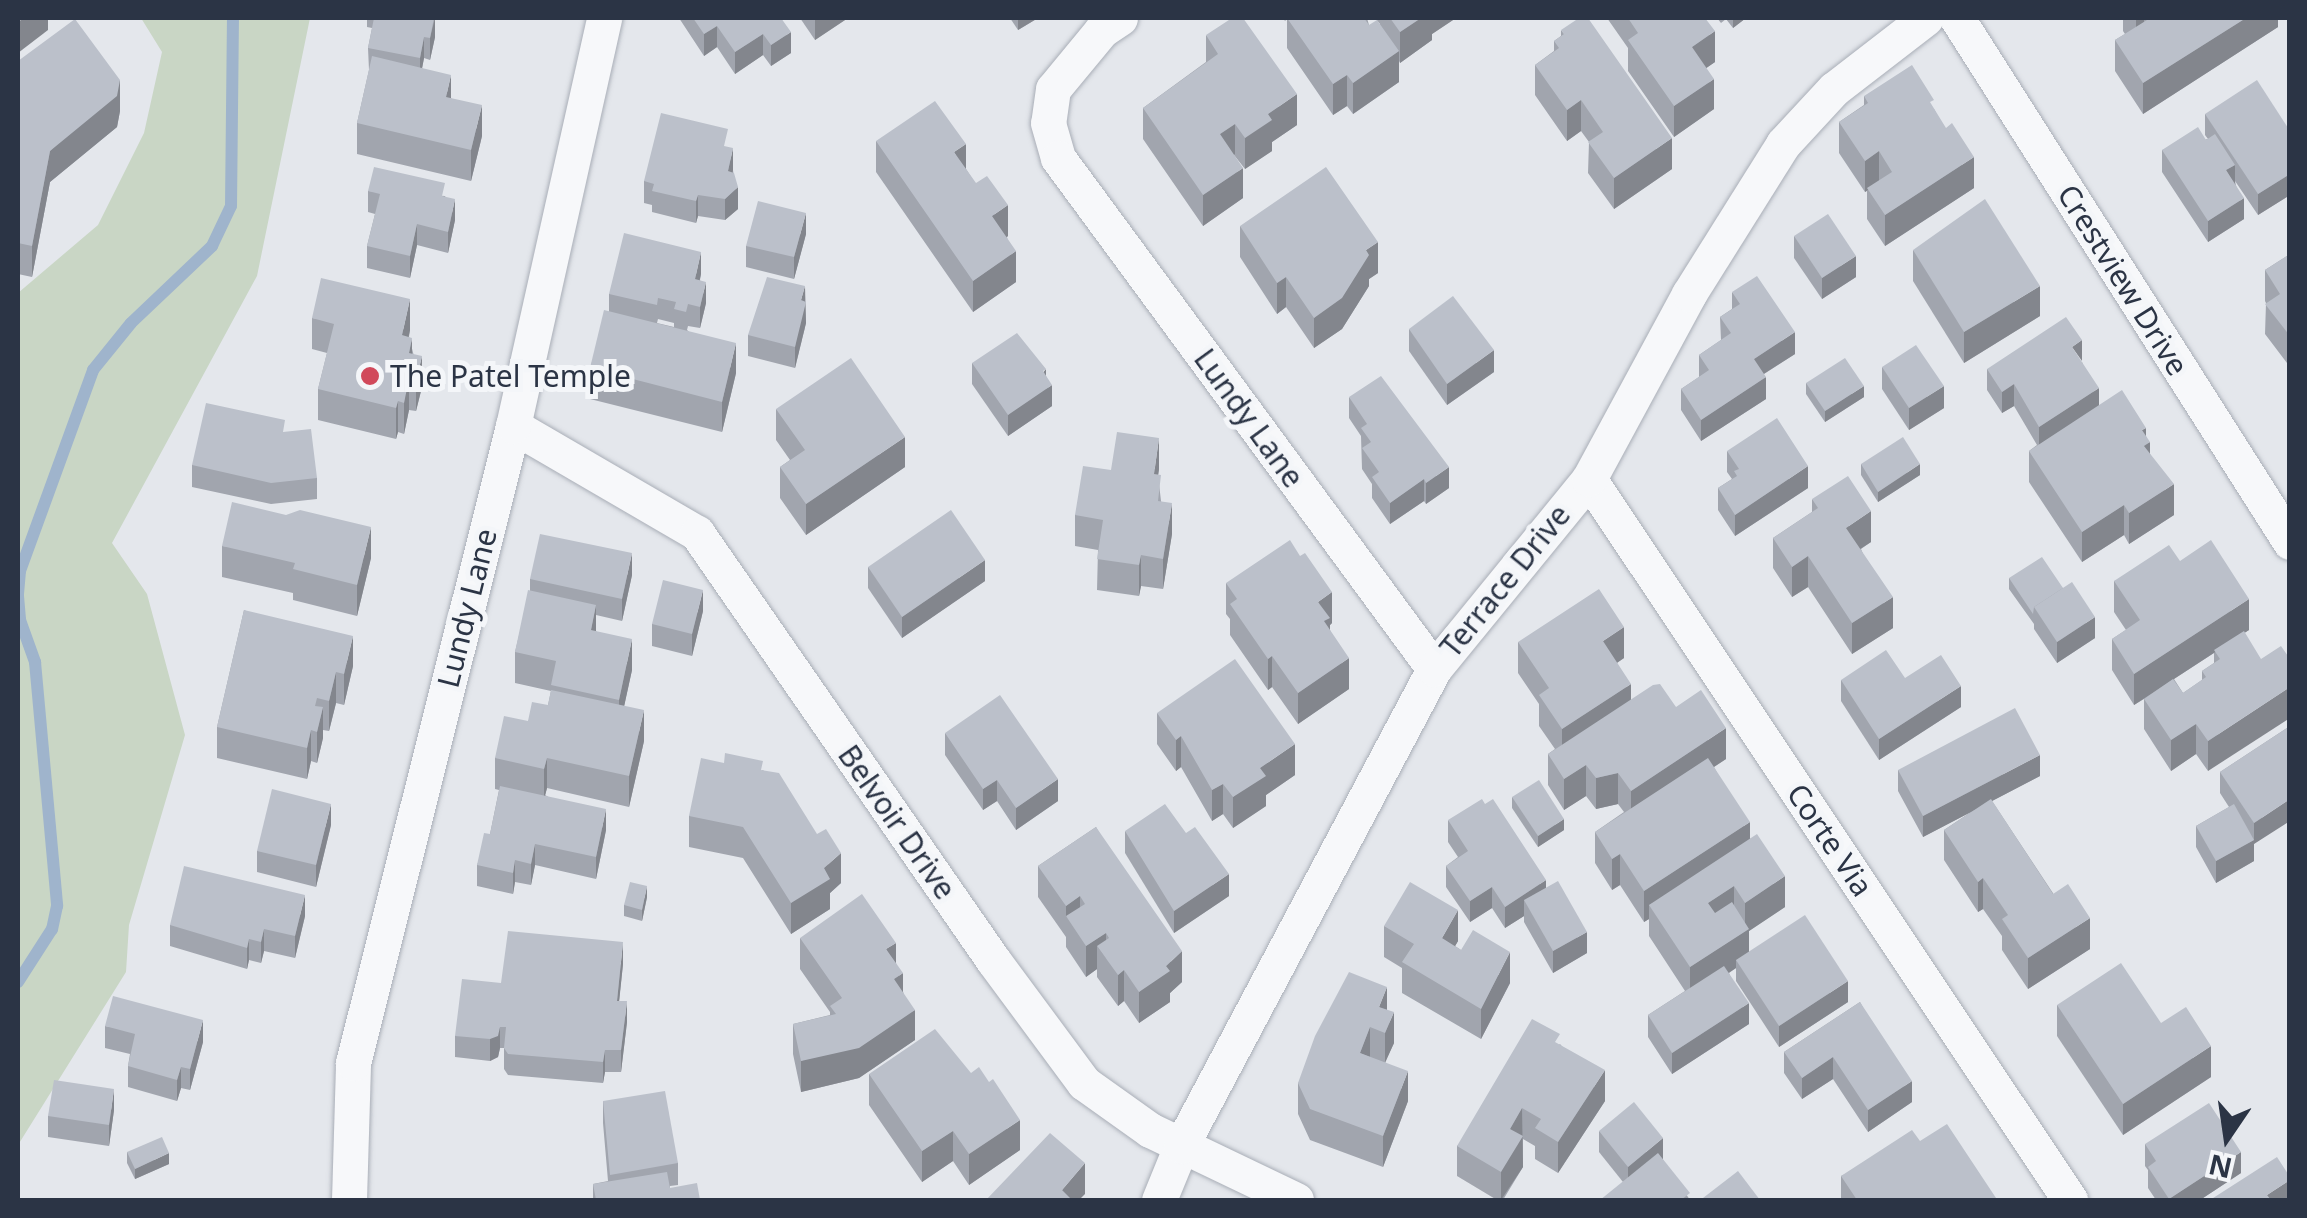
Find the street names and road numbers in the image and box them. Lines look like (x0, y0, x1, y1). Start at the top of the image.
street label: Crestview Drive (2050, 178, 2196, 382)
street label: Lundy Lane (1187, 342, 1311, 494)
street label: Terrace Drive (1433, 497, 1577, 665)
street label: Lundy Lane (430, 525, 504, 691)
street label: Belvoir Drive (831, 738, 963, 906)
street label: Corte Via (1779, 777, 1881, 903)

